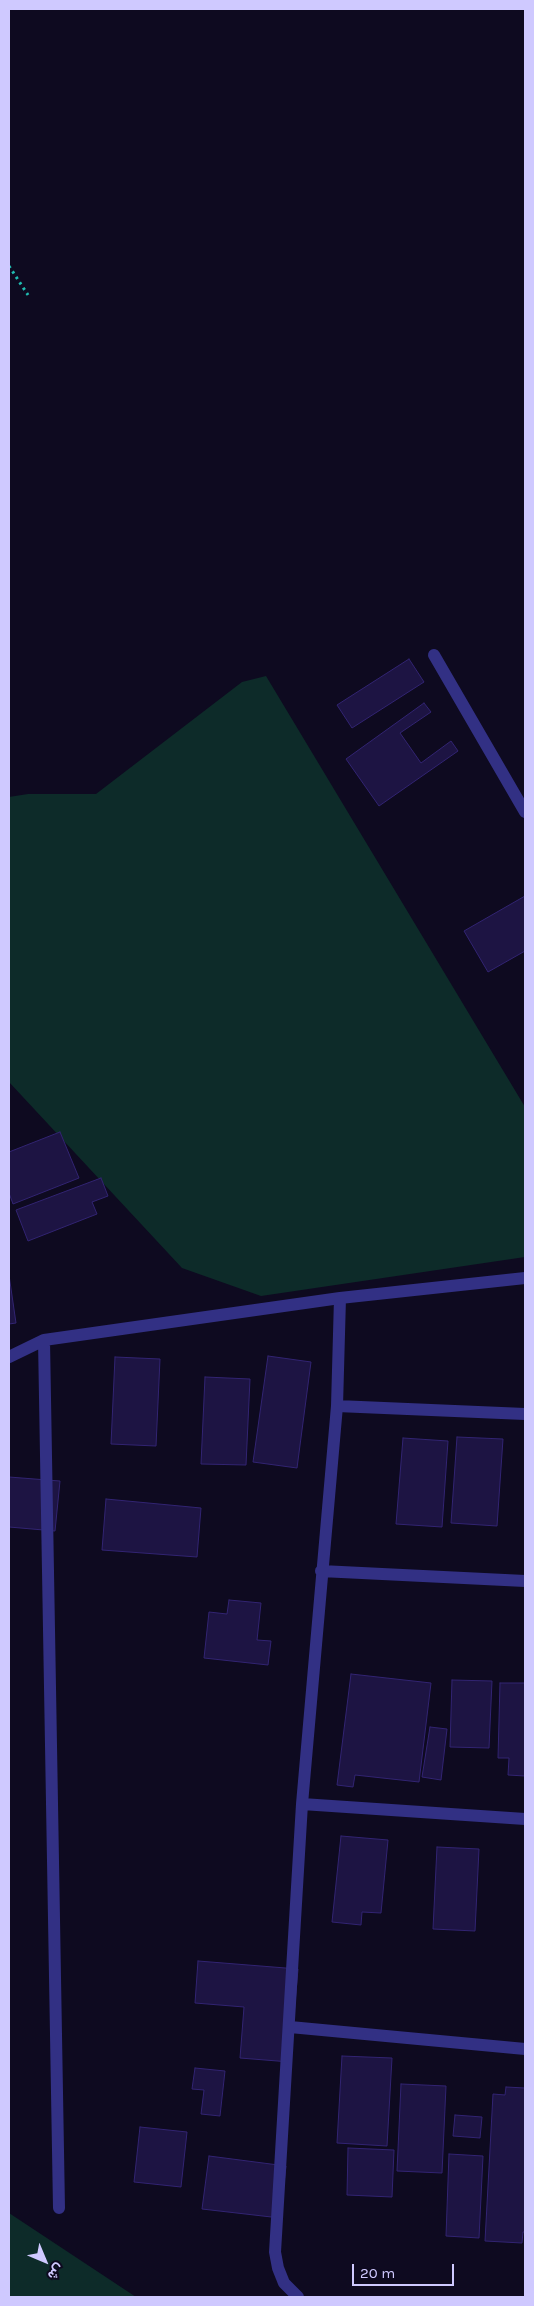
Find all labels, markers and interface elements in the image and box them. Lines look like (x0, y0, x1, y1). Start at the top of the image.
north arrow (20, 2236, 70, 2286)
scale bar (354, 2254, 456, 2286)
text: ش (44, 2260, 68, 2284)
text: 20 m (360, 2264, 395, 2282)

